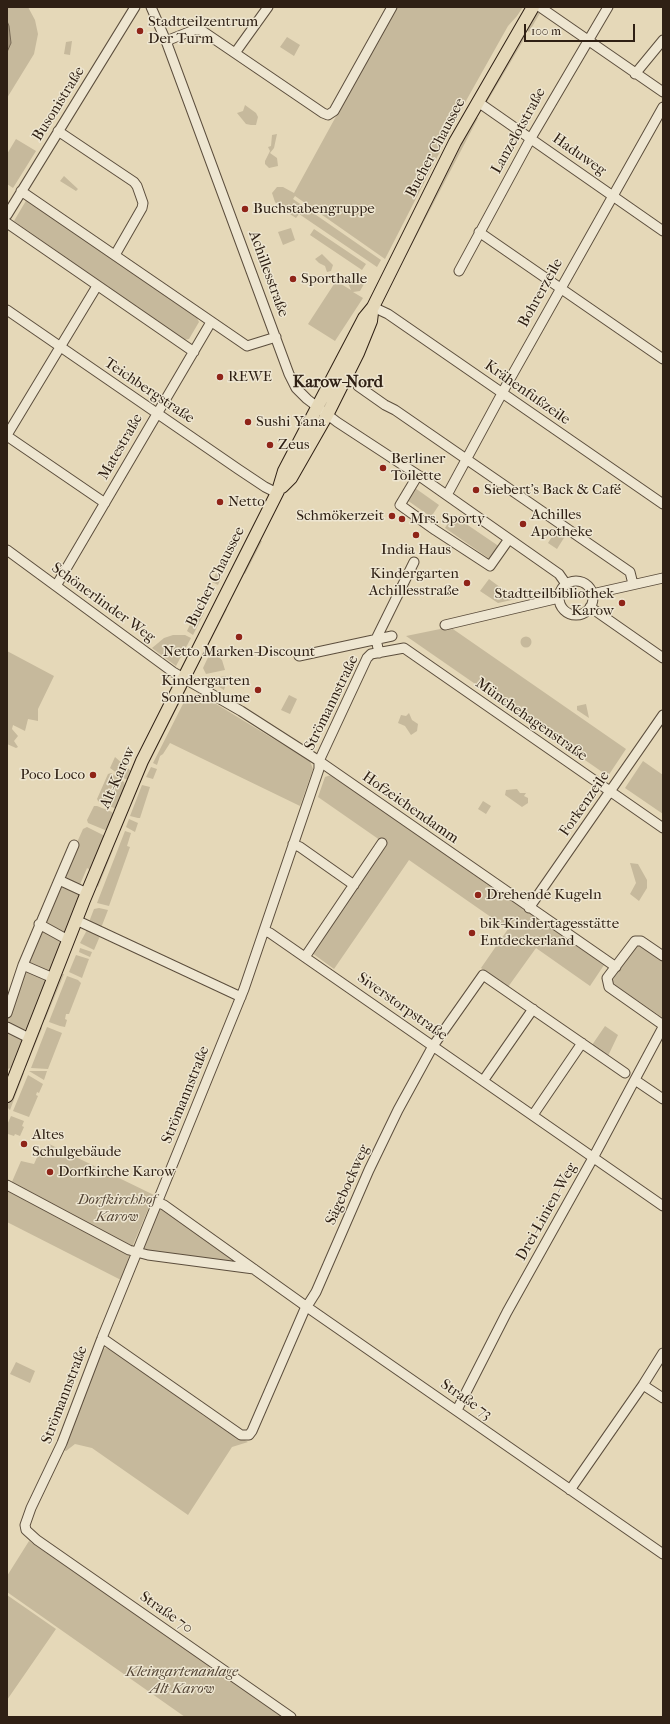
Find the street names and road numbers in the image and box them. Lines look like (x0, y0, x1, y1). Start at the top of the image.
street label: Busonistraße (29, 63, 89, 145)
street label: Lanzelotstraße (488, 85, 550, 177)
street label: Bucher Chaussee (402, 95, 470, 201)
street label: Haduweg (549, 130, 609, 180)
street label: Achillesstraße (244, 229, 292, 319)
street label: Bohrerzeile (515, 256, 567, 330)
street label: Teichbergstraße (100, 354, 198, 428)
street label: Krähenfußzeile (481, 357, 573, 429)
street label: Matestraße (95, 411, 147, 483)
street label: Bucher Chaussee (183, 524, 249, 630)
street label: Schönerlinder Weg (48, 559, 158, 647)
street label: Strömannstraße (301, 652, 363, 754)
street label: Münchehagenstraße (472, 675, 590, 765)
street label: Alt-Karow (96, 744, 140, 812)
street label: Hofzeichendamm (358, 768, 462, 848)
street label: Forkenzeile (556, 768, 614, 840)
street label: Siverstorpstraße (353, 969, 451, 1045)
street label: Strömannstraße (158, 1044, 214, 1146)
street label: Sägebockweg (322, 1142, 374, 1228)
street label: Drei-Linien-Weg (513, 1160, 581, 1264)
street label: Strömannstraße (38, 1343, 92, 1447)
street label: Straße 73 (437, 1376, 495, 1424)
street label: Straße 70 (136, 1588, 196, 1638)

